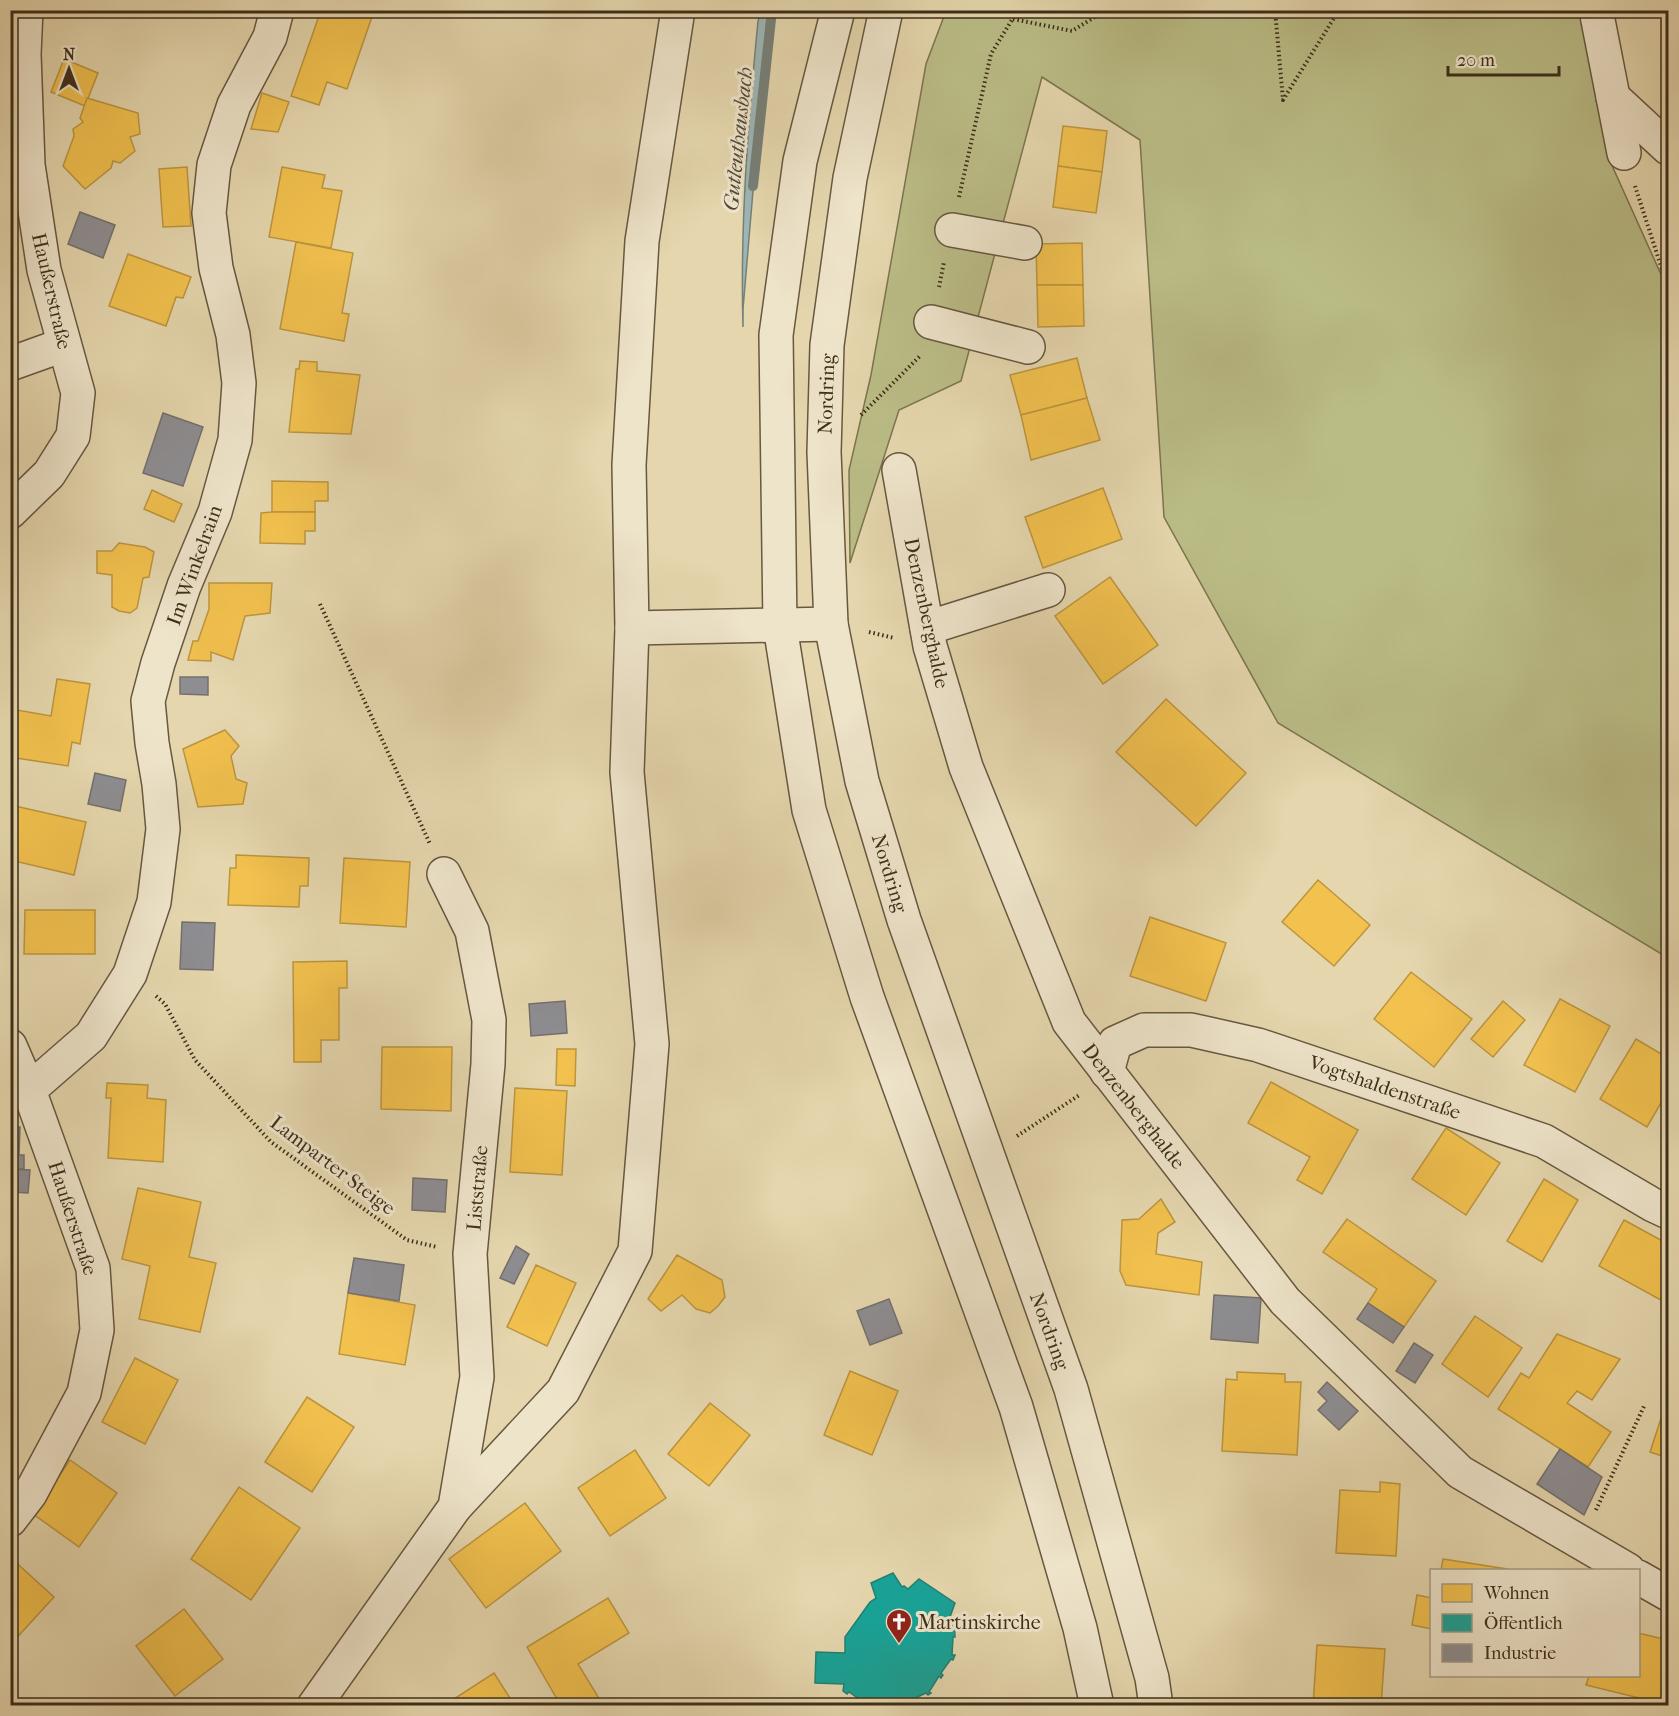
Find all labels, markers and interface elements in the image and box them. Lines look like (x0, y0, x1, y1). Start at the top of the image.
north arrow (39, 39, 99, 99)
scale bar (1448, 39, 1559, 77)
text: N (63, 45, 76, 64)
text: 20 m (1457, 50, 1495, 71)
water label: Gutleuthausbach (719, 66, 757, 212)
street label: Haußerstraße (27, 231, 76, 352)
street label: Nordring (814, 353, 839, 435)
street label: Im Winkelrain (162, 502, 227, 628)
street label: Denzenberghalde (899, 536, 954, 691)
street label: Nordring (867, 831, 912, 915)
street label: Denzenberghalde (1077, 1039, 1190, 1174)
street label: Vogtshaldenstraße (1305, 1050, 1464, 1124)
street label: Lamparter Steige (266, 1111, 400, 1220)
street label: Liststraße (462, 1144, 493, 1232)
street label: Haußerstraße (43, 1158, 102, 1278)
street label: Nordring (1025, 1289, 1074, 1373)
legend (1430, 1569, 1640, 1677)
text: Wohnen (1483, 1583, 1550, 1604)
church icon: Martinskirche (884, 1607, 914, 1645)
place label: Martinskirche (918, 1611, 1041, 1634)
text: Öffentlich (1484, 1612, 1563, 1634)
text: Industrie (1484, 1643, 1556, 1664)

